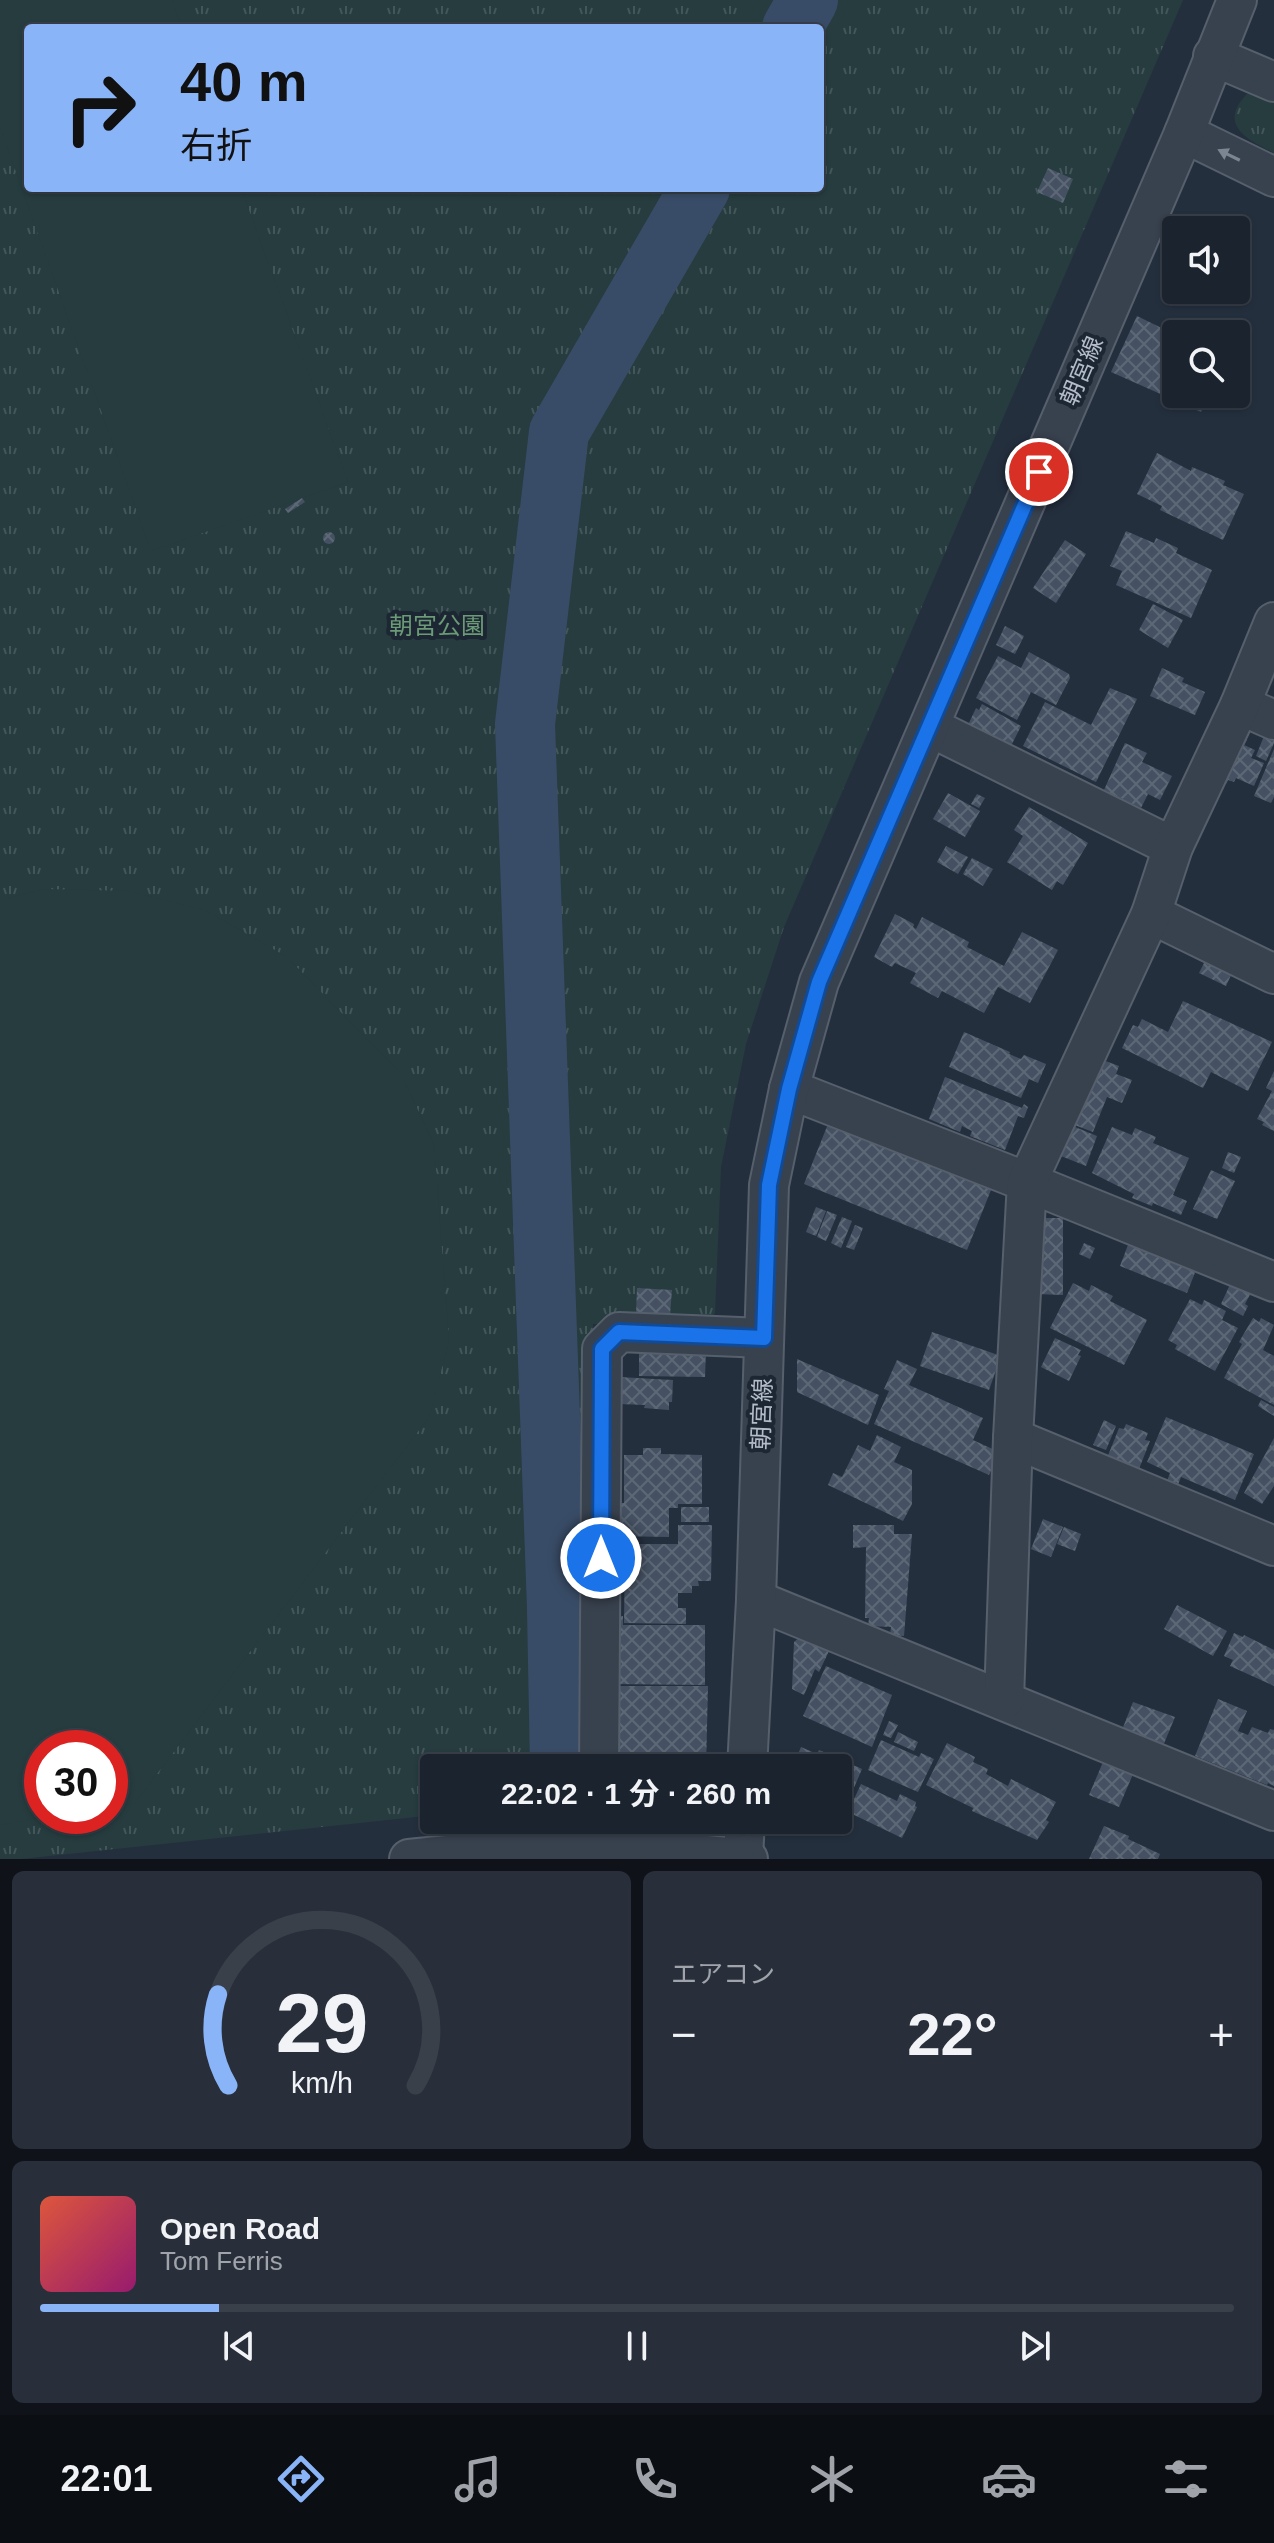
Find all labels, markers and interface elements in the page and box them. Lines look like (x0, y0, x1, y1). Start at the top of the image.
text: 40 m (180, 50, 308, 113)
icon: right (48, 56, 152, 160)
text: 右折 (180, 125, 252, 166)
one-way arrow (1217, 148, 1240, 162)
map controls (1162, 216, 1250, 408)
button: sound (1162, 216, 1250, 304)
button: search (1162, 320, 1250, 408)
street label: 朝宮線 (1055, 332, 1108, 409)
pin (1005, 438, 1073, 506)
icon: arrive (1017, 450, 1061, 494)
park label: 朝宮公園 (389, 612, 485, 639)
street label: 朝宮線 (747, 1378, 776, 1450)
position arrow (559, 1516, 643, 1600)
speed limit sign: 30 (24, 1730, 128, 1834)
text: 22:02 · 1 分 · 260 m (501, 1777, 771, 1810)
text: エアコン (671, 1959, 775, 1989)
text: 29 (275, 1977, 368, 2070)
text: 22° (907, 2001, 998, 2068)
text: − (671, 2010, 697, 2059)
text: + (1208, 2010, 1234, 2059)
text: km/h (291, 2067, 352, 2099)
text: Open Road (160, 2212, 320, 2245)
text: Tom Ferris (160, 2246, 283, 2276)
icon: previous (217, 2324, 261, 2368)
icon: pause (615, 2324, 659, 2368)
icon: next (1013, 2324, 1057, 2368)
icon: directions (273, 2451, 329, 2507)
icon: music (450, 2451, 506, 2507)
icon: phone (627, 2451, 683, 2507)
icon: climate (804, 2451, 860, 2507)
icon: car (981, 2451, 1037, 2507)
icon: filters (1158, 2451, 1214, 2507)
text: 22:01 (60, 2458, 153, 2499)

